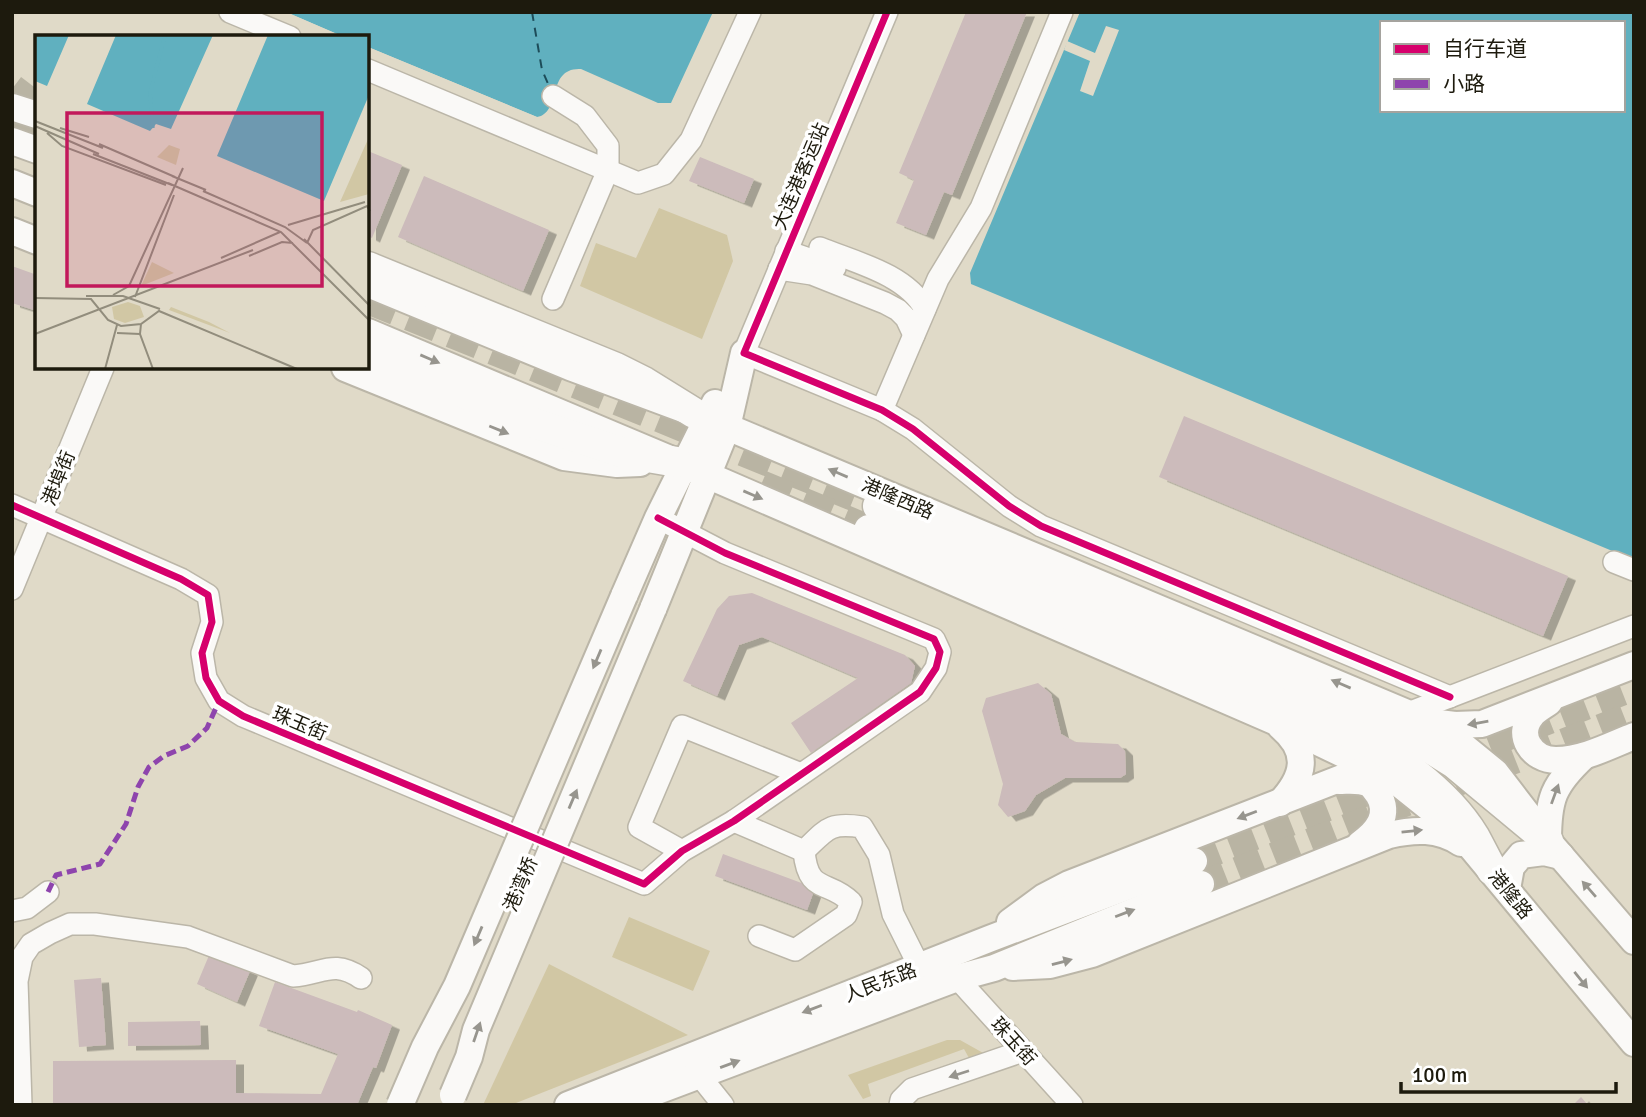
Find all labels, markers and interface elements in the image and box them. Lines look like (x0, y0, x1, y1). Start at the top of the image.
legend (1380, 21, 1625, 112)
inset map (35, 35, 369, 369)
text: 自行车道 (1443, 36, 1527, 62)
text: 小路 (1443, 71, 1485, 97)
street label: 大连港客运站 (768, 119, 834, 234)
one-way arrow (420, 353, 441, 364)
one-way arrow (488, 425, 509, 436)
street label: 港埠街 (37, 447, 81, 509)
one-way arrow (827, 467, 848, 478)
street label: 港隆西路 (858, 473, 937, 525)
one-way arrow (742, 490, 763, 501)
one-way arrow (591, 649, 603, 669)
one-way arrow (1331, 678, 1352, 689)
street label: 珠玉街 (269, 702, 331, 746)
one-way arrow (1467, 718, 1489, 729)
one-way arrow (1549, 783, 1560, 804)
one-way arrow (568, 788, 579, 809)
one-way arrow (1237, 810, 1258, 821)
one-way arrow (1401, 825, 1423, 836)
street label: 港湾桥 (499, 853, 543, 915)
street label: 港隆路 (1483, 865, 1537, 924)
one-way arrow (1581, 880, 1597, 898)
one-way arrow (1115, 908, 1136, 919)
one-way arrow (473, 925, 484, 946)
one-way arrow (1051, 956, 1073, 967)
street label: 人民东路 (841, 958, 920, 1008)
one-way arrow (1573, 972, 1588, 989)
one-way arrow (801, 1003, 822, 1014)
street label: 珠玉街 (985, 1012, 1041, 1071)
one-way arrow (472, 1021, 483, 1042)
scale bar (1401, 1050, 1616, 1094)
one-way arrow (720, 1058, 741, 1069)
text: 100 m (1412, 1062, 1467, 1088)
one-way arrow (948, 1069, 969, 1080)

